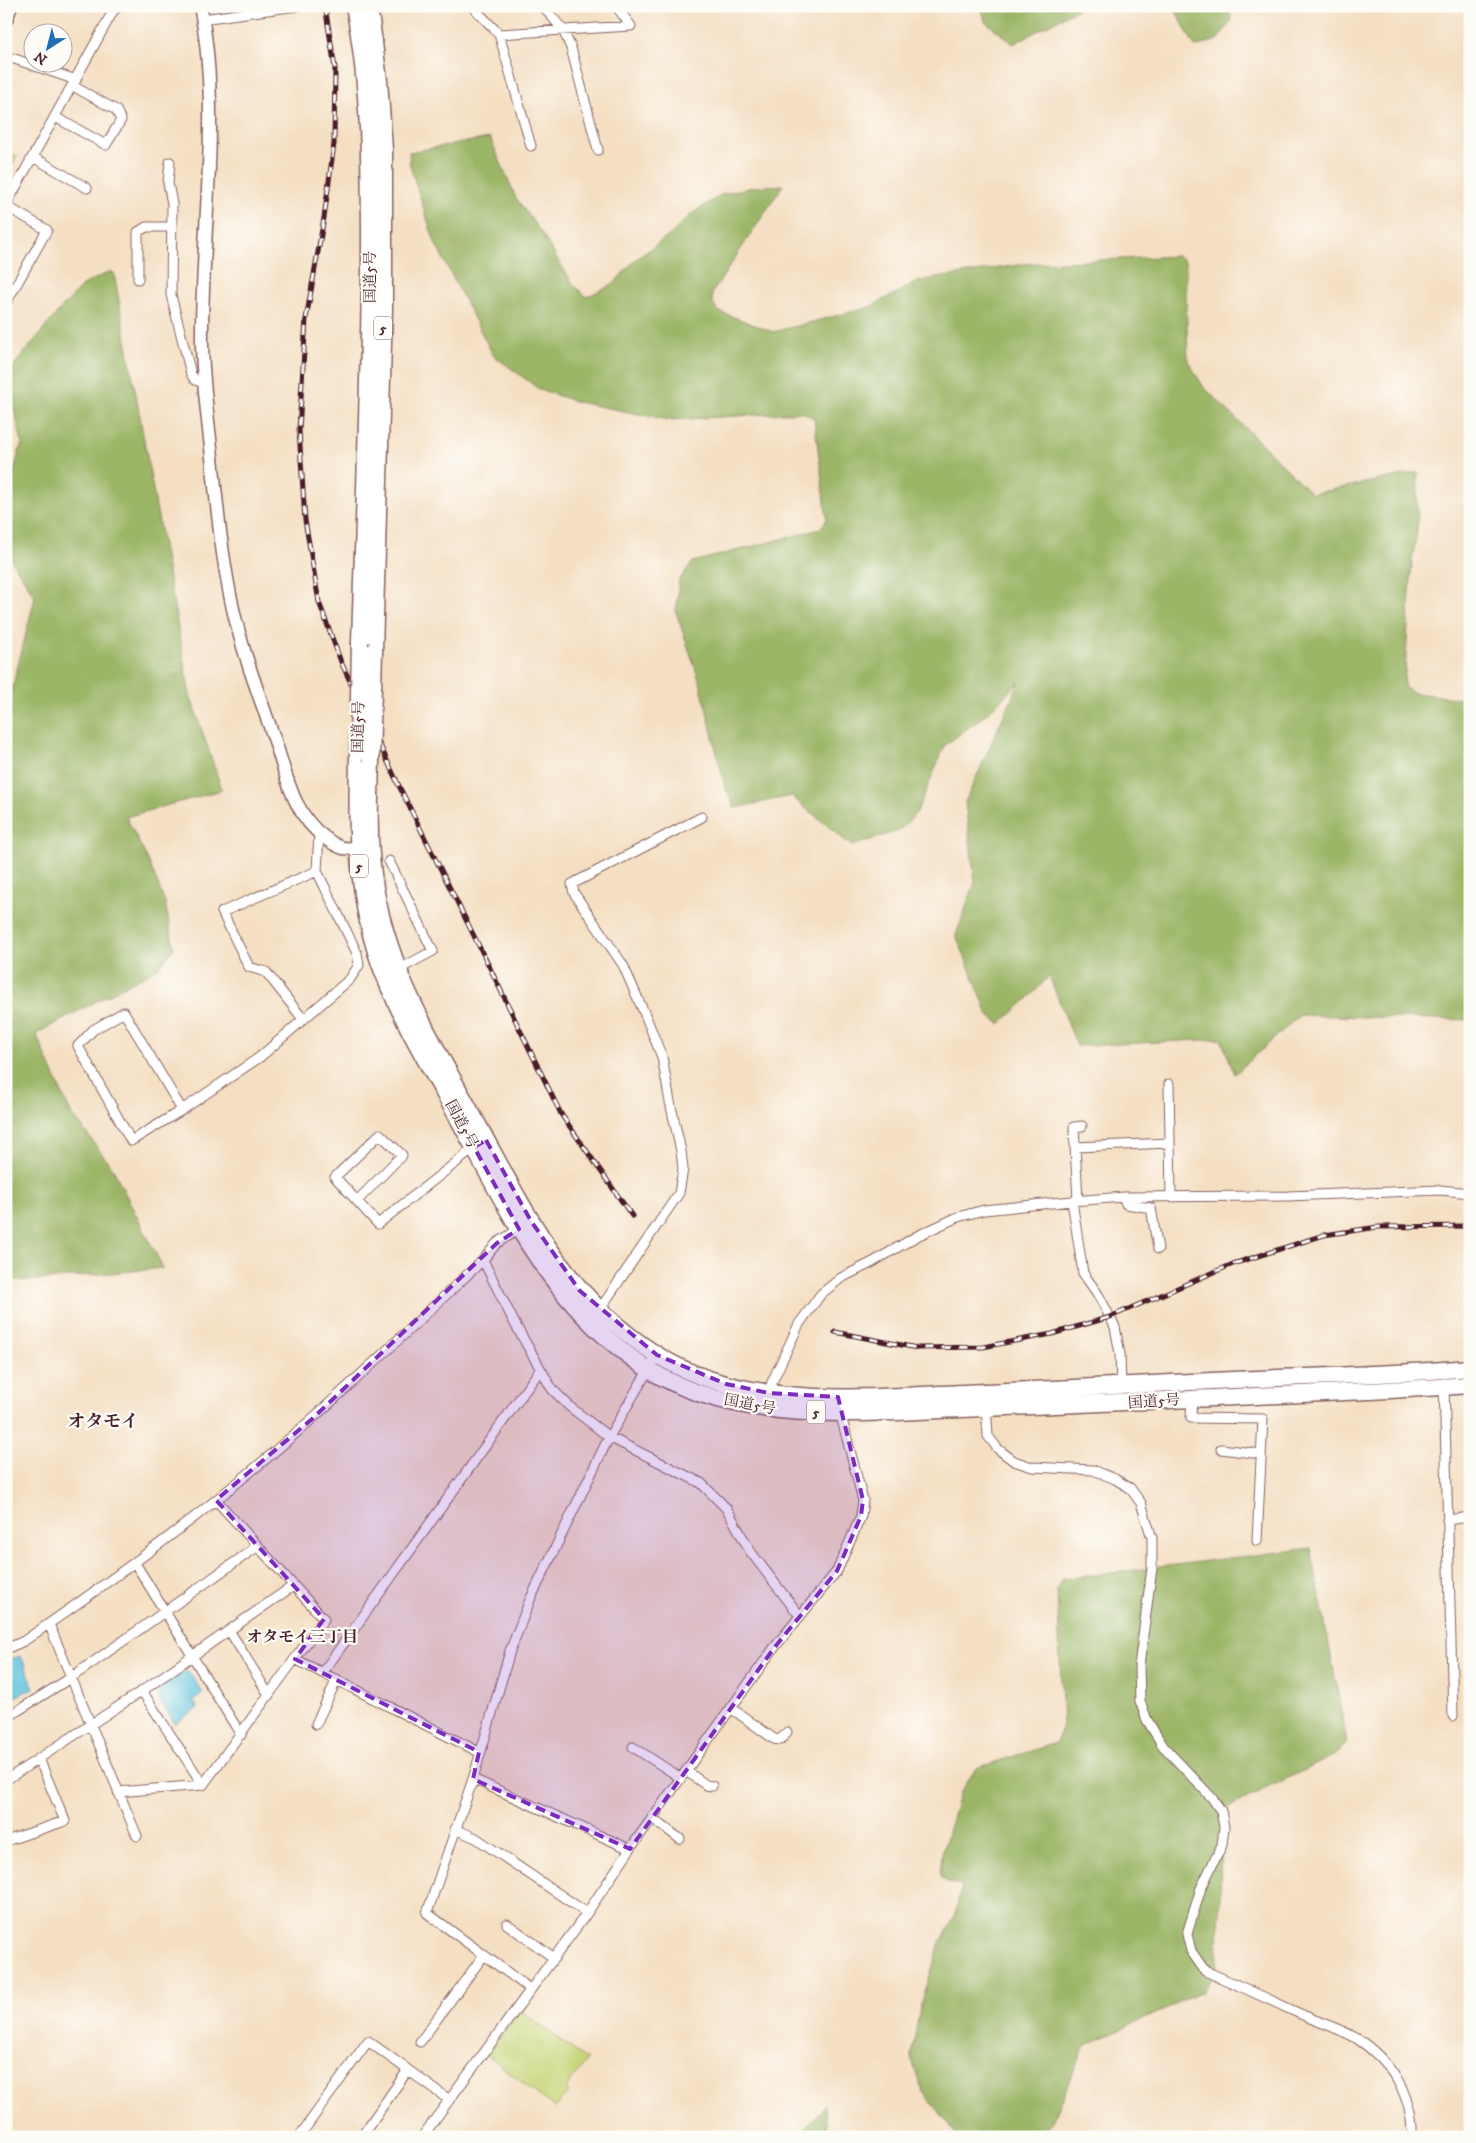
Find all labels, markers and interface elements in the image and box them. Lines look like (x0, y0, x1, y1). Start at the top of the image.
north arrow (22, 22, 72, 72)
text: N (31, 47, 51, 68)
street label: 国道5号 (361, 251, 380, 303)
road number: 5 (374, 316, 392, 339)
street label: 国道5号 (349, 701, 368, 753)
road number: 5 (350, 854, 368, 878)
street label: 国道5号 (441, 1097, 482, 1152)
street label: 国道5号 (722, 1390, 777, 1419)
street label: 国道5号 (1127, 1390, 1181, 1413)
road number: 5 (807, 1400, 825, 1424)
district label: オタモイ (67, 1411, 139, 1433)
district label: オタモイ三丁目 (246, 1627, 358, 1647)

